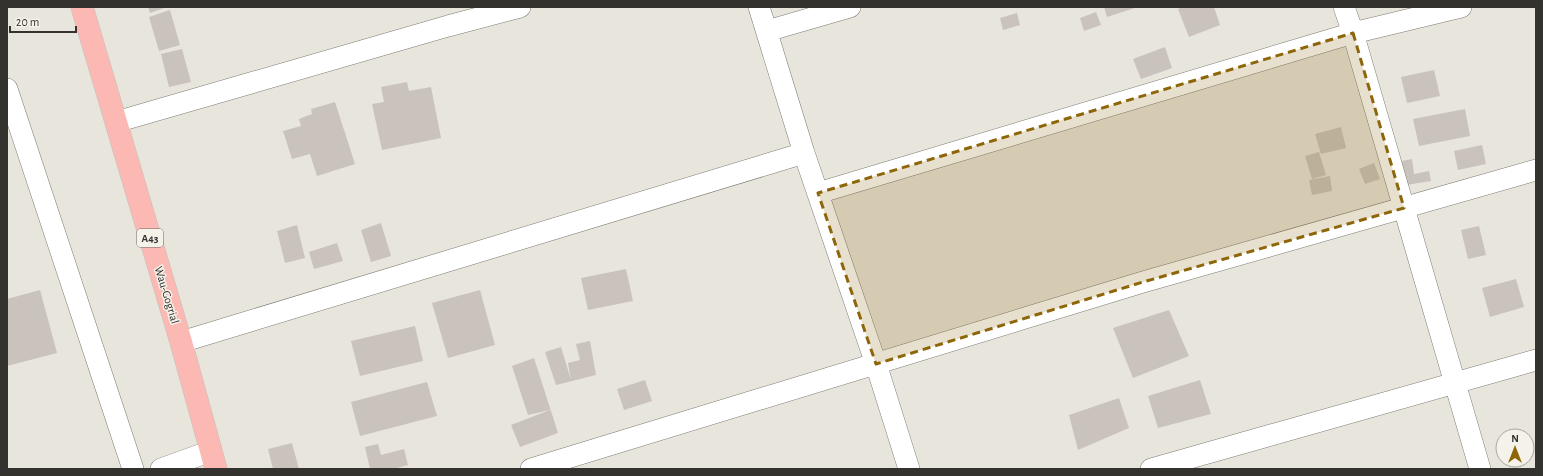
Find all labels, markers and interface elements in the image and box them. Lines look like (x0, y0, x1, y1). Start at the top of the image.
scale bar (10, 8, 76, 34)
text: 20 m (16, 16, 39, 28)
road number: A43 (137, 229, 163, 247)
street label: Wau-Gogrial (153, 265, 181, 325)
north arrow (1495, 428, 1535, 468)
text: N (1511, 433, 1519, 444)

